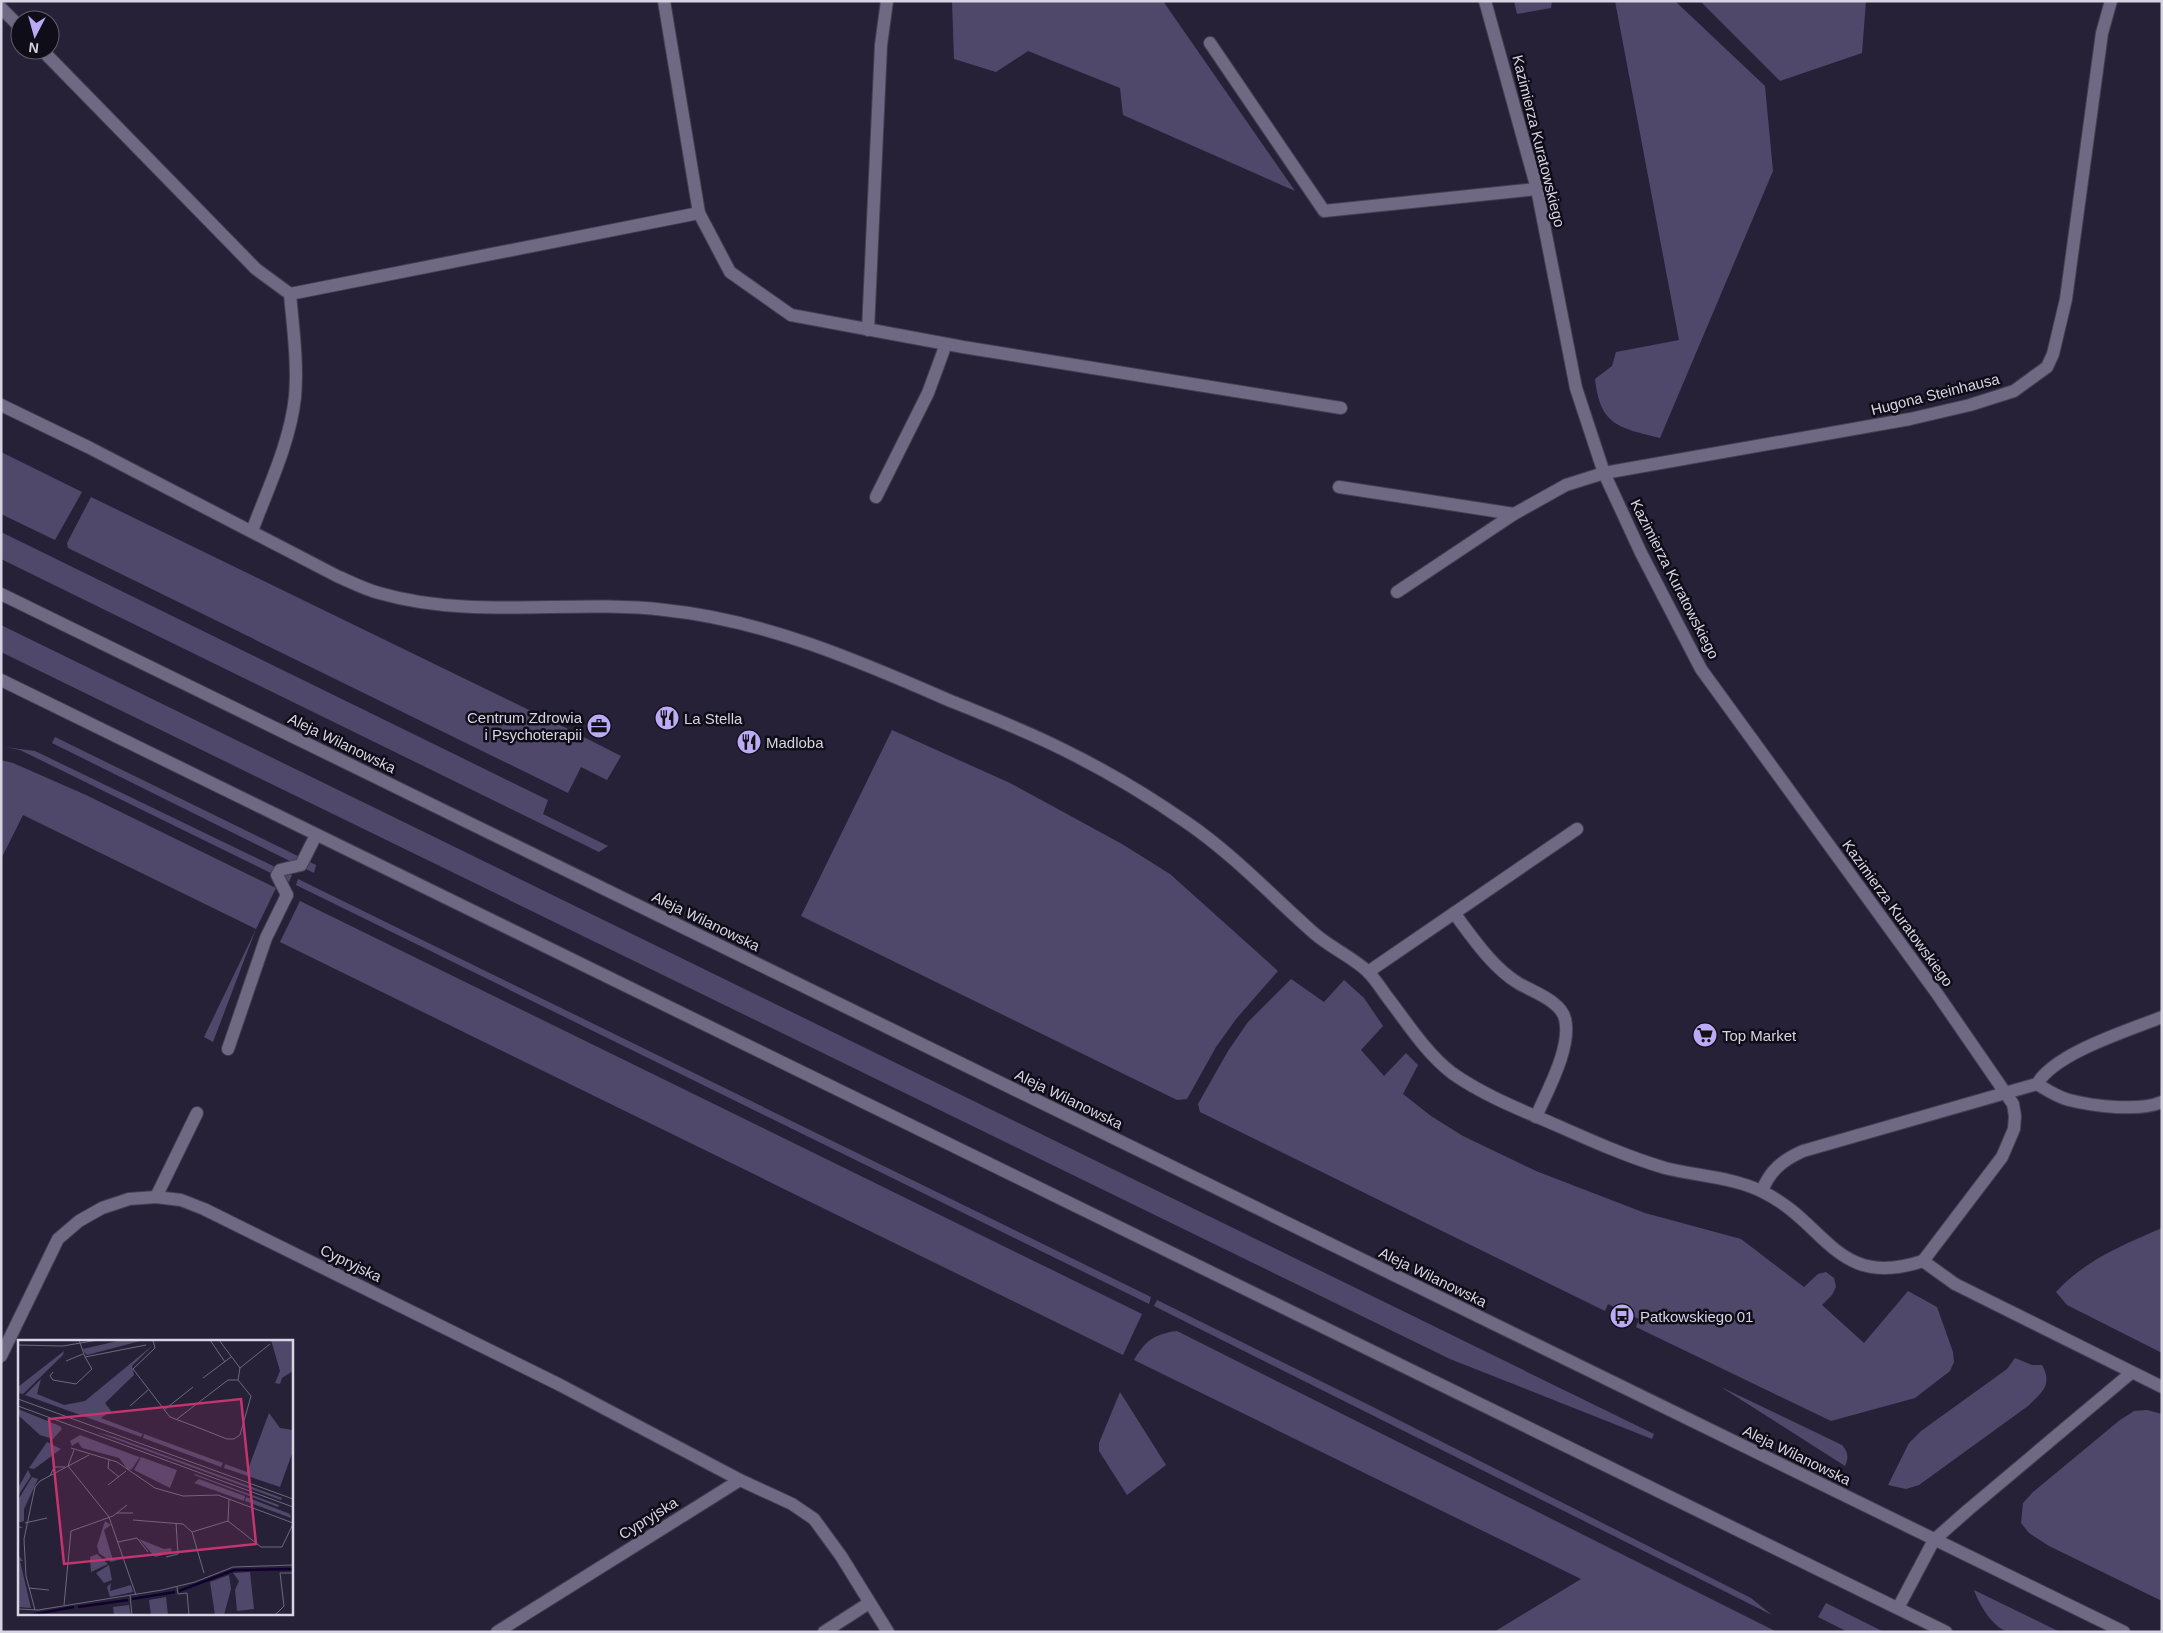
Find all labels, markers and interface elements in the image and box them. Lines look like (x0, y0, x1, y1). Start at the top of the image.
north arrow (10, 10, 60, 60)
text: N (28, 39, 40, 56)
street label: Kazimierza Kuratowskiego (1509, 53, 1569, 229)
street label: Hugona Steinhausa (1869, 370, 2002, 418)
street label: Kazimierza Kuratowskiego (1627, 496, 1723, 662)
restaurant icon: La Stella (654, 705, 680, 731)
place label: Centrum Zdrowia i Psychoterapii (467, 709, 583, 743)
street label: Aleja Wilanowska (285, 710, 399, 777)
place label: La Stella (684, 710, 743, 727)
office icon: Centrum Zdrowia i Psychoterapii (586, 713, 612, 739)
restaurant icon: Madloba (736, 729, 762, 755)
place label: Madloba (766, 734, 824, 751)
street label: Kazimierza Kuratowskiego (1839, 837, 1957, 989)
street label: Aleja Wilanowska (649, 888, 763, 955)
supermarket icon: Top Market (1692, 1022, 1718, 1048)
place label: Top Market (1722, 1027, 1797, 1044)
street label: Aleja Wilanowska (1012, 1066, 1126, 1133)
street label: Cypryjska (318, 1241, 385, 1285)
street label: Aleja Wilanowska (1376, 1244, 1490, 1311)
bus stop icon: Patkowskiego 01 (1609, 1303, 1635, 1329)
place label: Patkowskiego 01 (1640, 1308, 1753, 1325)
inset map (18, 1340, 292, 1616)
street label: Aleja Wilanowska (1740, 1422, 1854, 1489)
street label: Cypryjska (616, 1493, 681, 1543)

